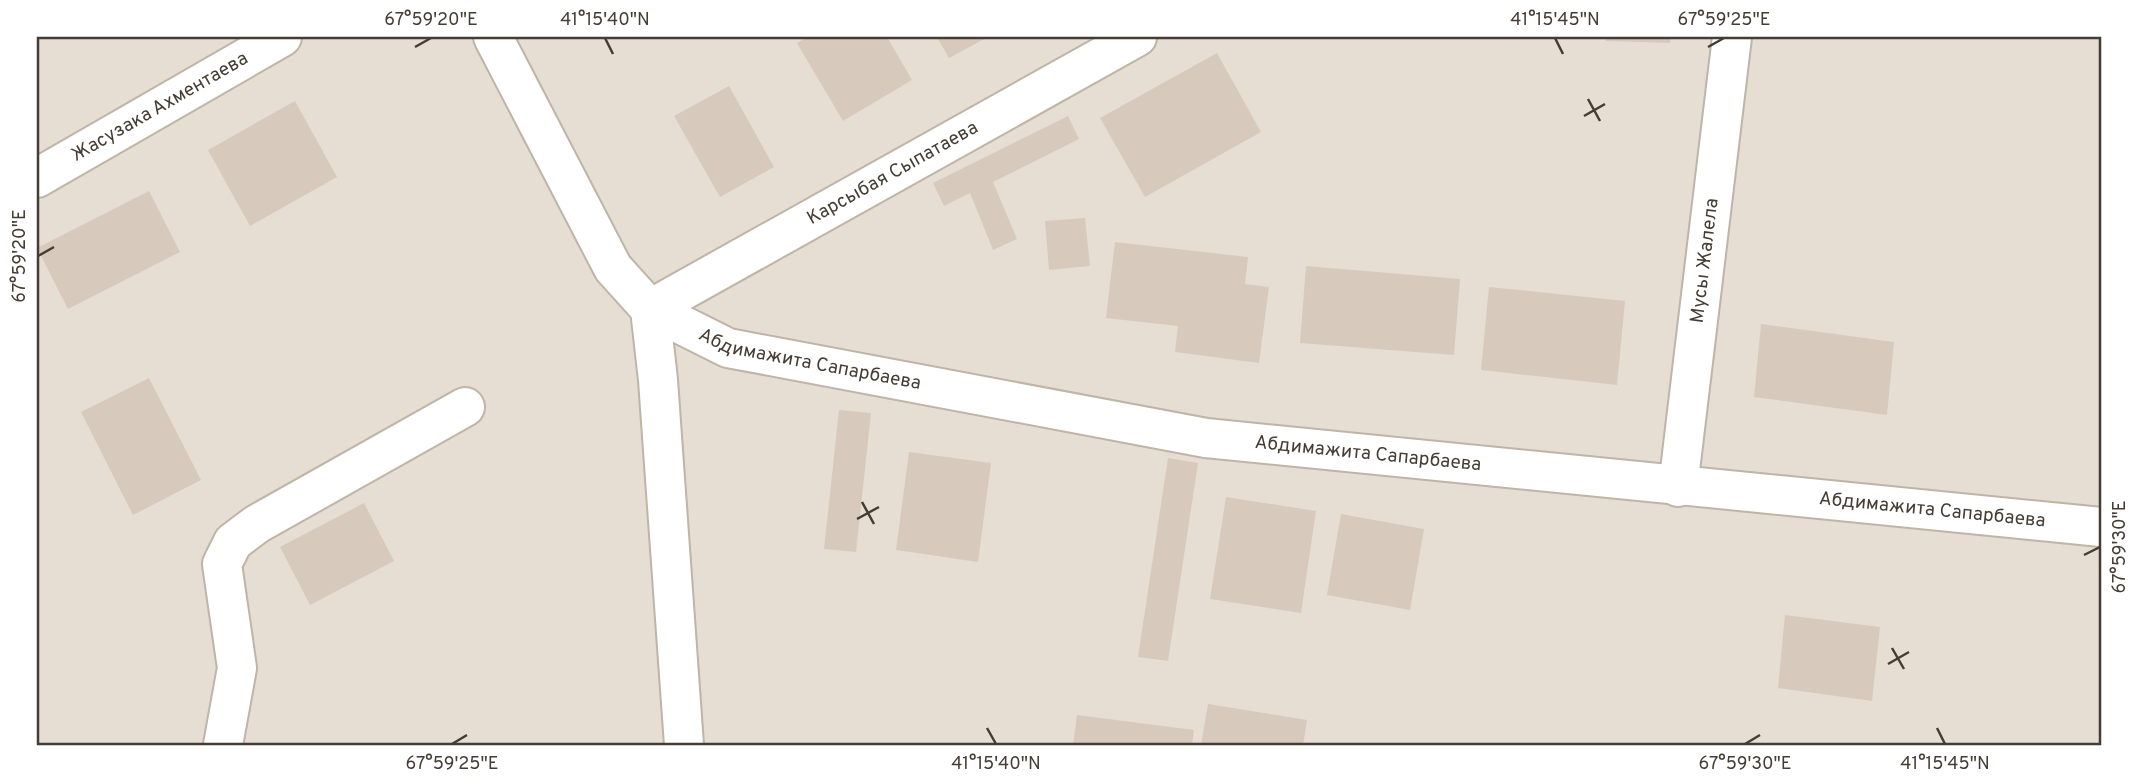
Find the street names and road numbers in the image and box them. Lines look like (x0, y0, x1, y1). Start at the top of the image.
street label: Жасузака Ахментаева (67, 47, 253, 167)
street label: Карсыбая Сыпатаева (803, 116, 983, 231)
street label: Мусы Жалела (1686, 197, 1725, 325)
street label: Абдимажита Сапарбаева (694, 323, 923, 396)
street label: Абдимажита Сапарбаева (1254, 431, 1482, 477)
street label: Абдимажита Сапарбаева (1818, 487, 2047, 533)

